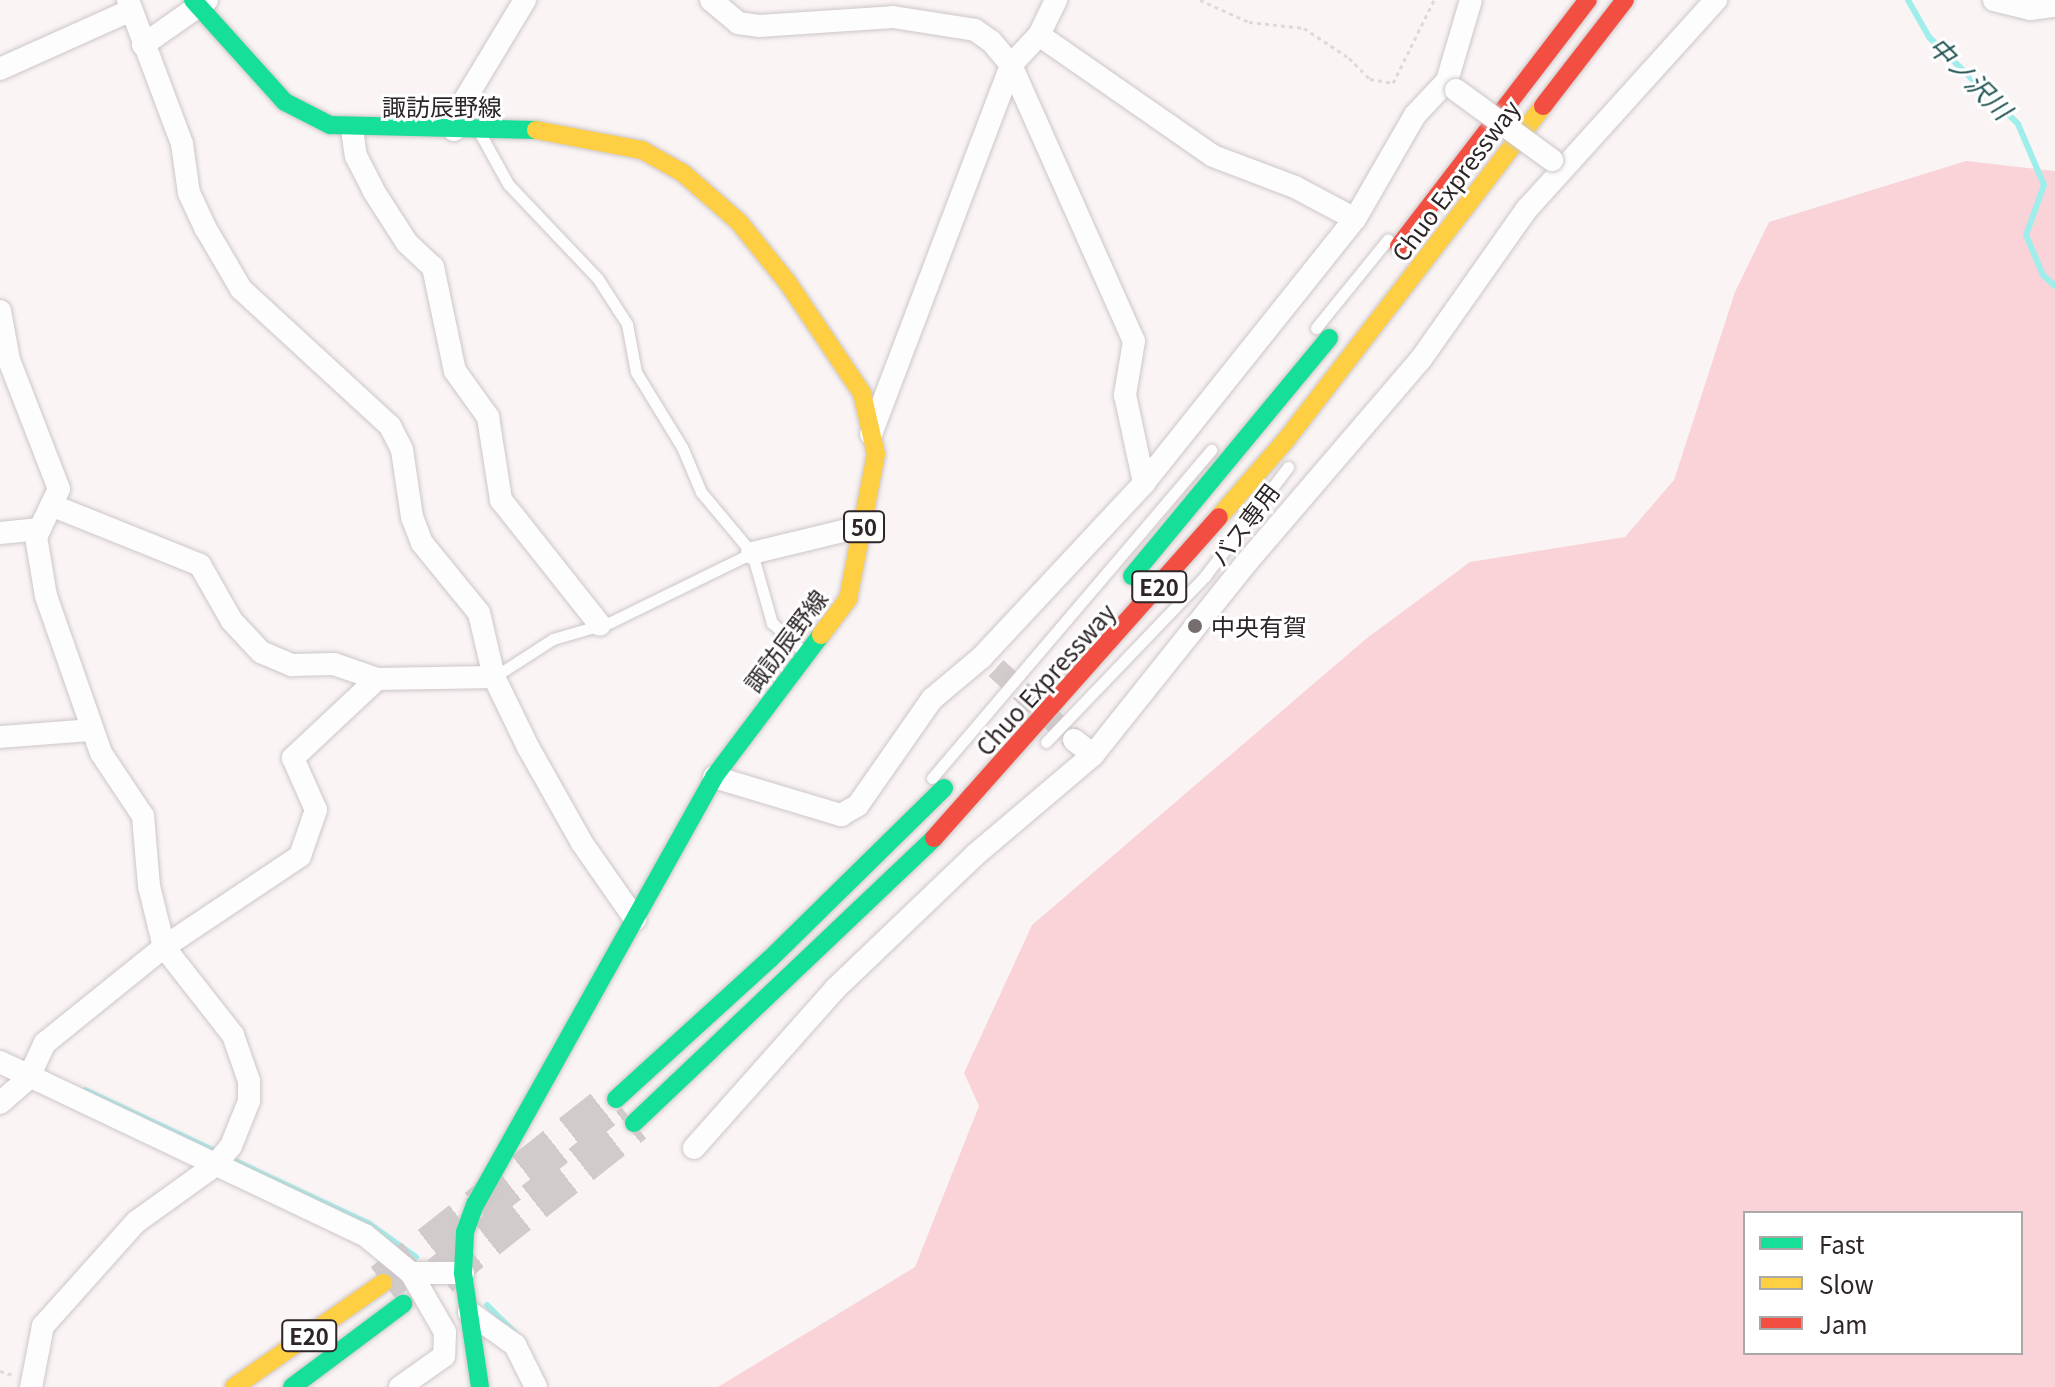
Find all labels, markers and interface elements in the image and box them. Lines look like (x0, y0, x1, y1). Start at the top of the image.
water label: 中ノ沢川 (1923, 29, 2019, 125)
street label: 諏訪辰野線 (382, 92, 502, 120)
street label: Chuo Expressway (1385, 94, 1525, 266)
street label: バス専用 (1204, 477, 1284, 571)
road number: 50 (842, 509, 886, 545)
road number: E20 (1131, 569, 1187, 605)
street label: 諏訪辰野線 (737, 583, 833, 697)
street label: Chuo Expressway (969, 597, 1121, 761)
place label: 中央有賀 (1211, 612, 1307, 640)
marker: 中央有賀 (1186, 617, 1204, 635)
legend (1743, 1211, 2023, 1355)
text: Fast (1819, 1226, 1864, 1261)
text: Slow (1819, 1266, 1874, 1301)
text: Jam (1819, 1306, 1868, 1341)
road number: E20 (281, 1318, 337, 1354)

